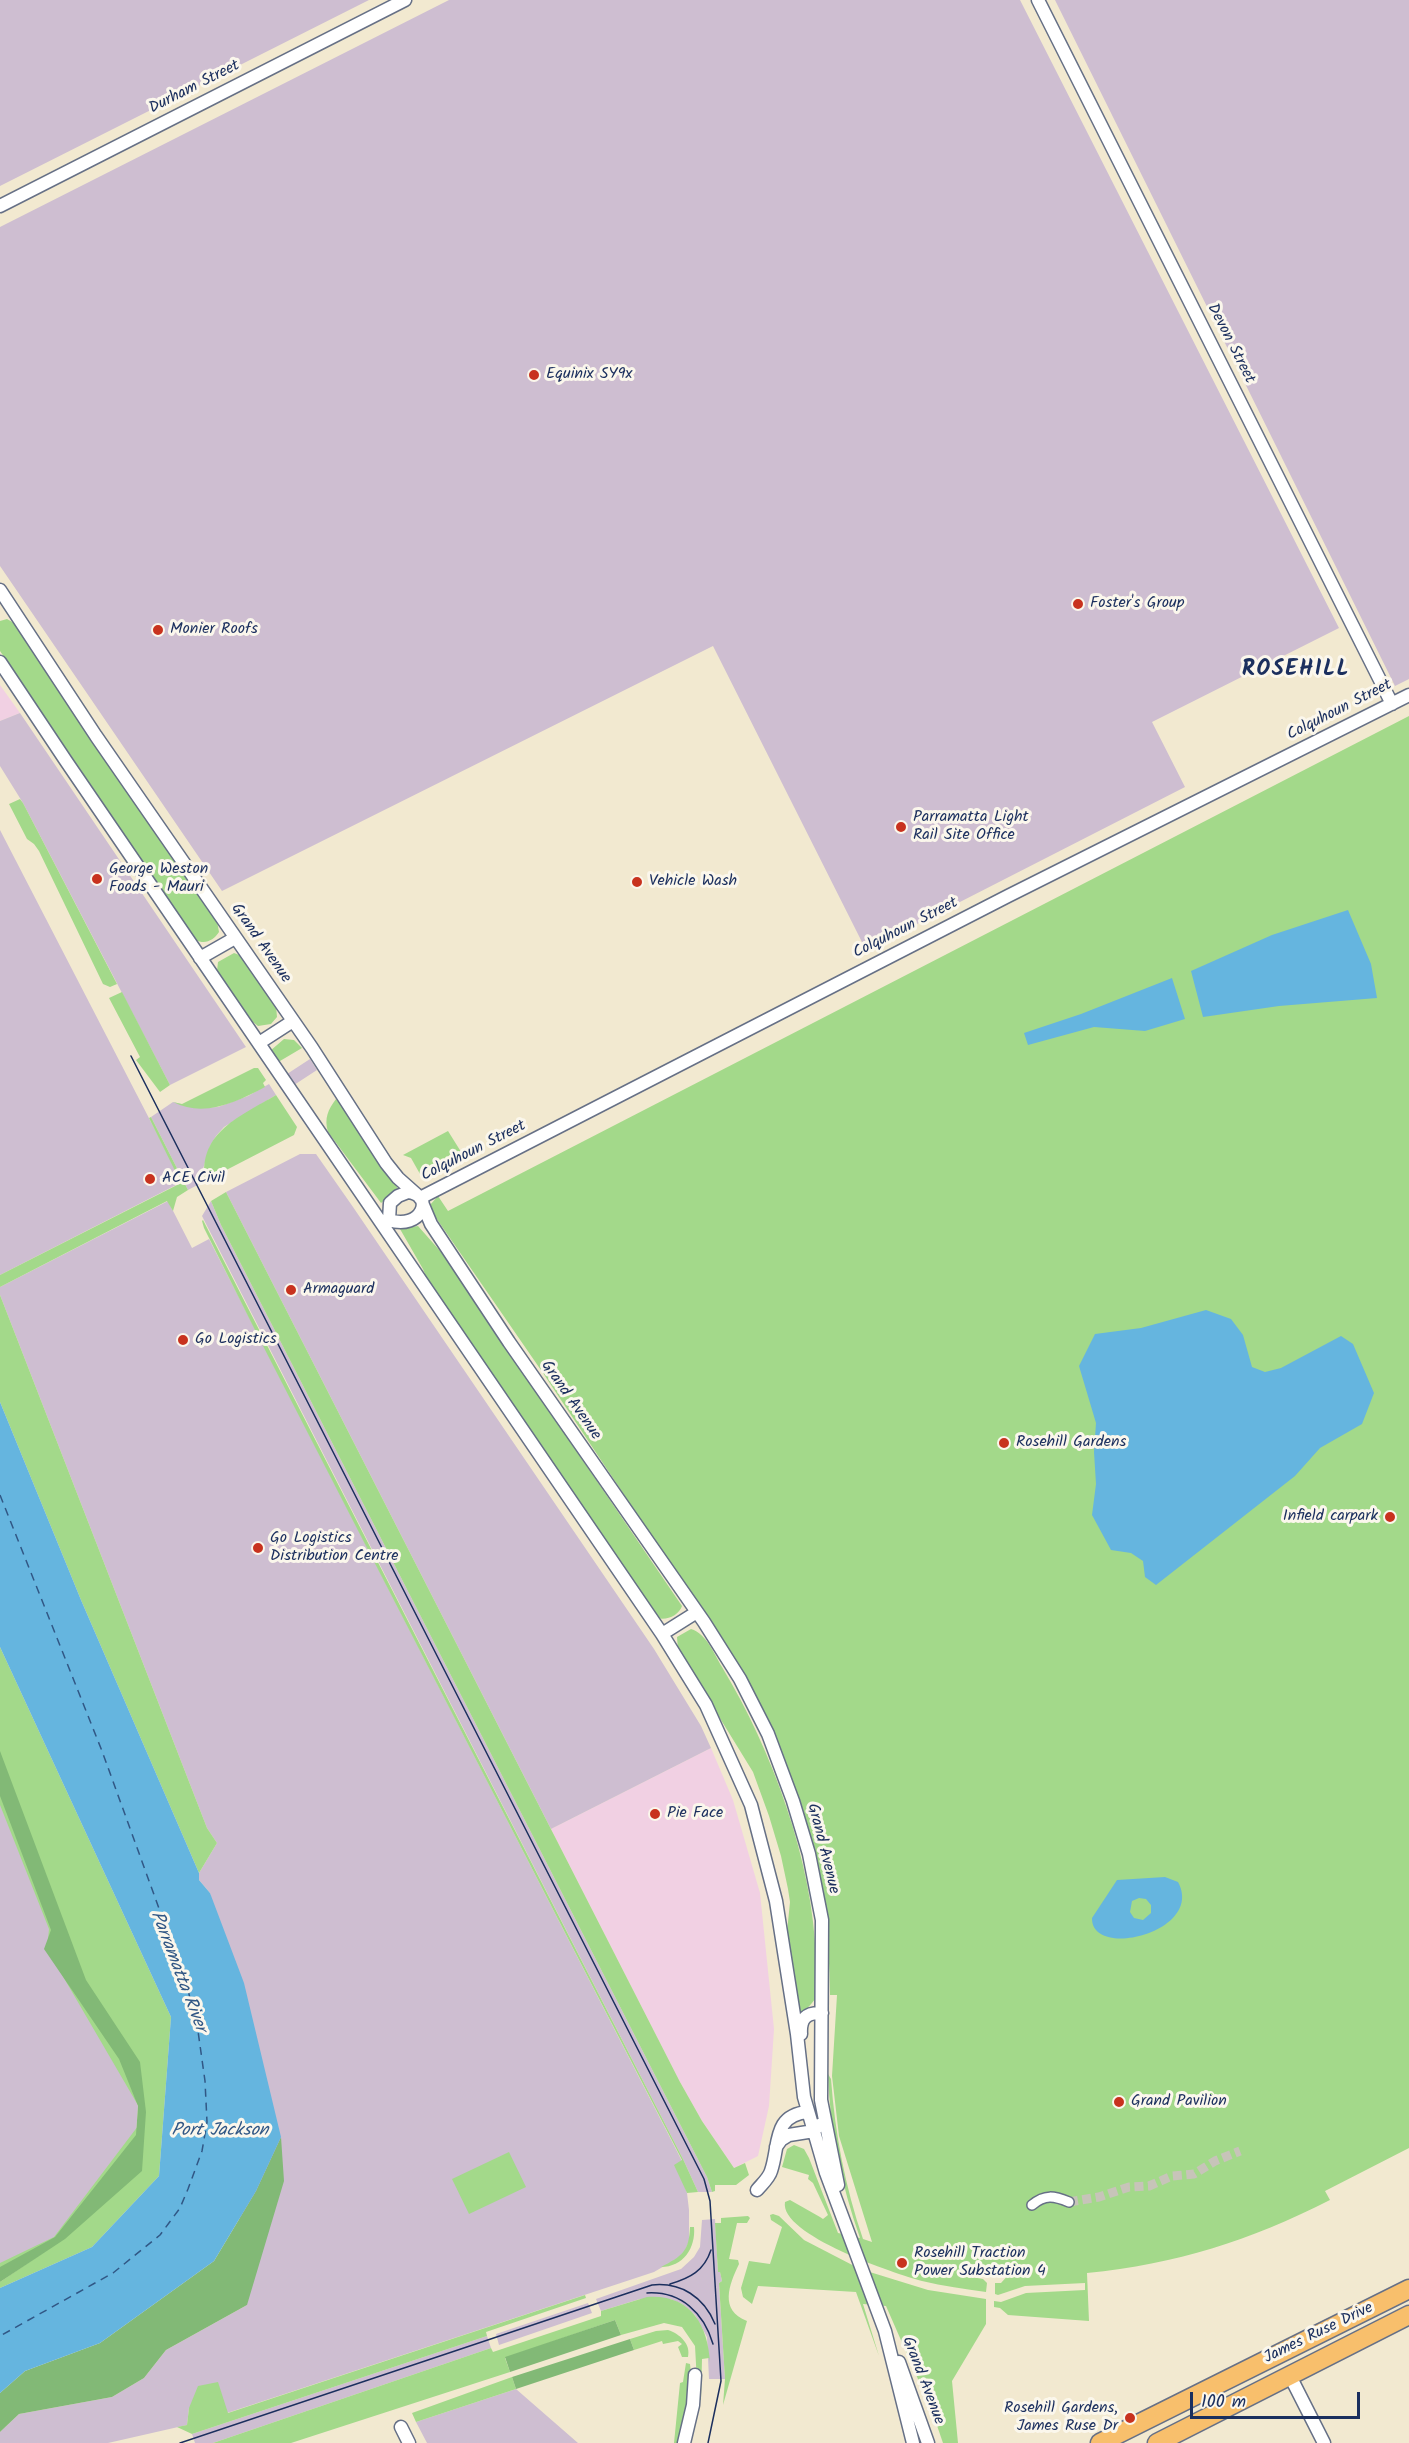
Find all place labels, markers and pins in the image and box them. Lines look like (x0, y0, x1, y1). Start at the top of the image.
place label: Equinix SY9x (546, 365, 632, 385)
marker: Equinix SY9x (527, 368, 541, 382)
place label: Foster's Group (1090, 594, 1184, 614)
marker: Foster's Group (1071, 597, 1085, 611)
place label: Monier Roofs (170, 620, 258, 640)
marker: Monier Roofs (151, 623, 165, 637)
place label: Parramatta Light Rail Site Office (913, 808, 1029, 846)
marker: Parramatta Light Rail Site Office (894, 820, 908, 834)
place label: George Weston Foods - Mauri (109, 860, 208, 898)
marker: George Weston Foods - Mauri (90, 872, 104, 886)
place label: Vehicle Wash (649, 872, 737, 892)
marker: Vehicle Wash (630, 875, 644, 889)
place label: ACE Civil (162, 1169, 225, 1189)
marker: ACE Civil (143, 1172, 157, 1186)
place label: Armaguard (303, 1280, 374, 1300)
marker: Armaguard (284, 1283, 298, 1297)
place label: Go Logistics (195, 1330, 277, 1350)
marker: Go Logistics (176, 1333, 190, 1347)
place label: Rosehill Gardens (1016, 1433, 1126, 1453)
marker: Rosehill Gardens (997, 1436, 1011, 1450)
place label: Infield carpark (1283, 1507, 1378, 1527)
marker: Infield carpark (1383, 1510, 1397, 1524)
place label: Go Logistics Distribution Centre (270, 1529, 399, 1567)
marker: Go Logistics Distribution Centre (251, 1541, 265, 1555)
place label: Pie Face (667, 1804, 723, 1824)
marker: Pie Face (648, 1807, 662, 1821)
place label: Grand Pavilion (1131, 2092, 1227, 2112)
marker: Grand Pavilion (1112, 2095, 1126, 2109)
place label: Rosehill Traction Power Substation 4 (914, 2244, 1046, 2282)
marker: Rosehill Traction Power Substation 4 (895, 2256, 909, 2270)
place label: Rosehill Gardens, James Ruse Dr (1004, 2399, 1118, 2437)
marker: Rosehill Gardens, James Ruse Dr (1123, 2411, 1137, 2425)

